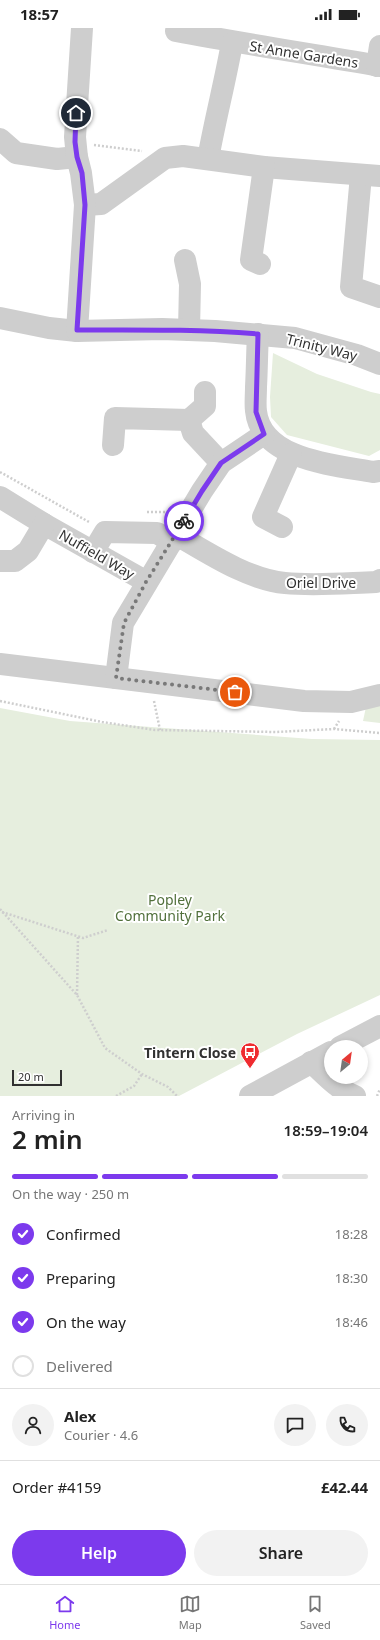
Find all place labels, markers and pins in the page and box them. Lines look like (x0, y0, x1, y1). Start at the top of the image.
pin (59, 96, 93, 130)
pin (218, 675, 252, 709)
bus stop icon: Tintern Close (239, 1041, 261, 1069)
place label: Tintern Close (144, 1043, 236, 1062)

